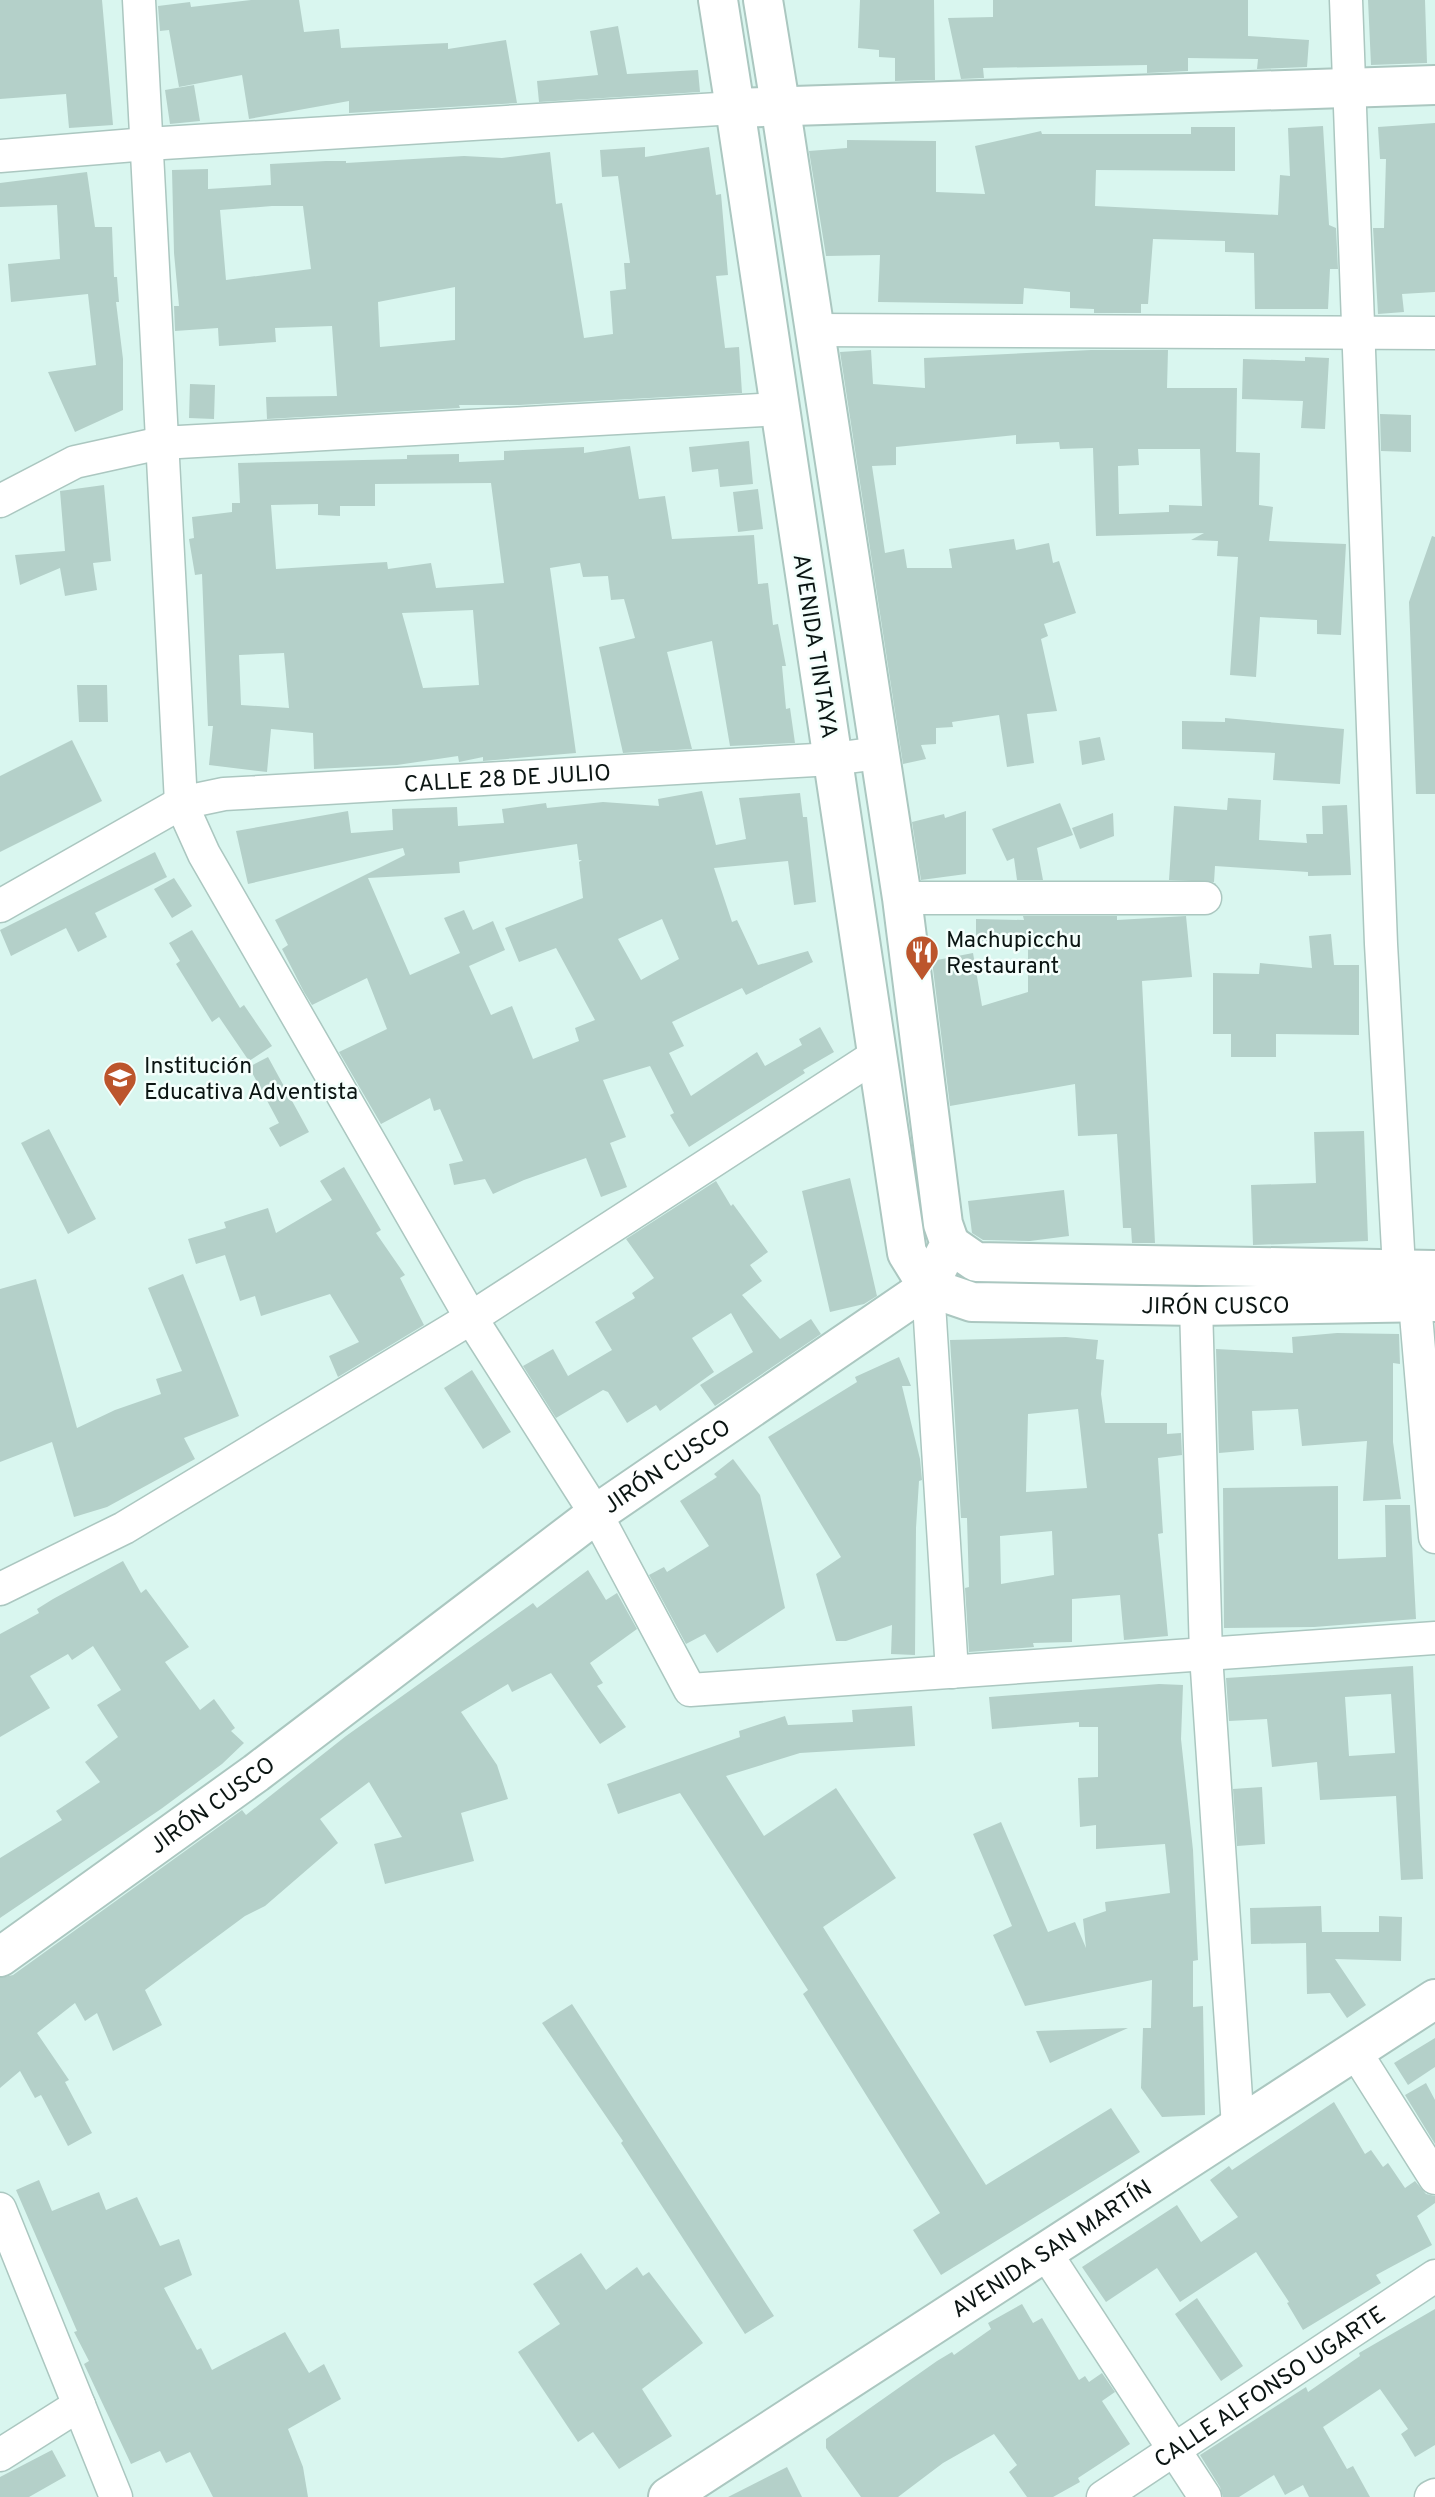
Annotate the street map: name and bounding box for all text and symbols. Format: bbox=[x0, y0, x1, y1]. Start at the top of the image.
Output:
street label: AVENIDA TINTAYA bbox=[785, 552, 842, 741]
street label: CALLE 28 DE JULIO bbox=[403, 760, 612, 801]
place label: Machupicchu Restaurant bbox=[946, 927, 1082, 982]
restaurant icon: Machupicchu Restaurant bbox=[903, 933, 941, 982]
place label: Institución Educativa Adventista bbox=[144, 1053, 358, 1108]
school or university icon: Institución Educativa Adventista bbox=[101, 1059, 139, 1108]
street label: JIRÓN CUSCO bbox=[1141, 1292, 1290, 1323]
street label: JIRÓN CUSCO bbox=[598, 1414, 737, 1522]
street label: JIRÓN CUSCO bbox=[145, 1751, 282, 1862]
street label: AVENIDA SAN MARTÍN bbox=[947, 2175, 1158, 2326]
street label: CALLE ALFONSO UGARTE bbox=[1150, 2301, 1392, 2476]

